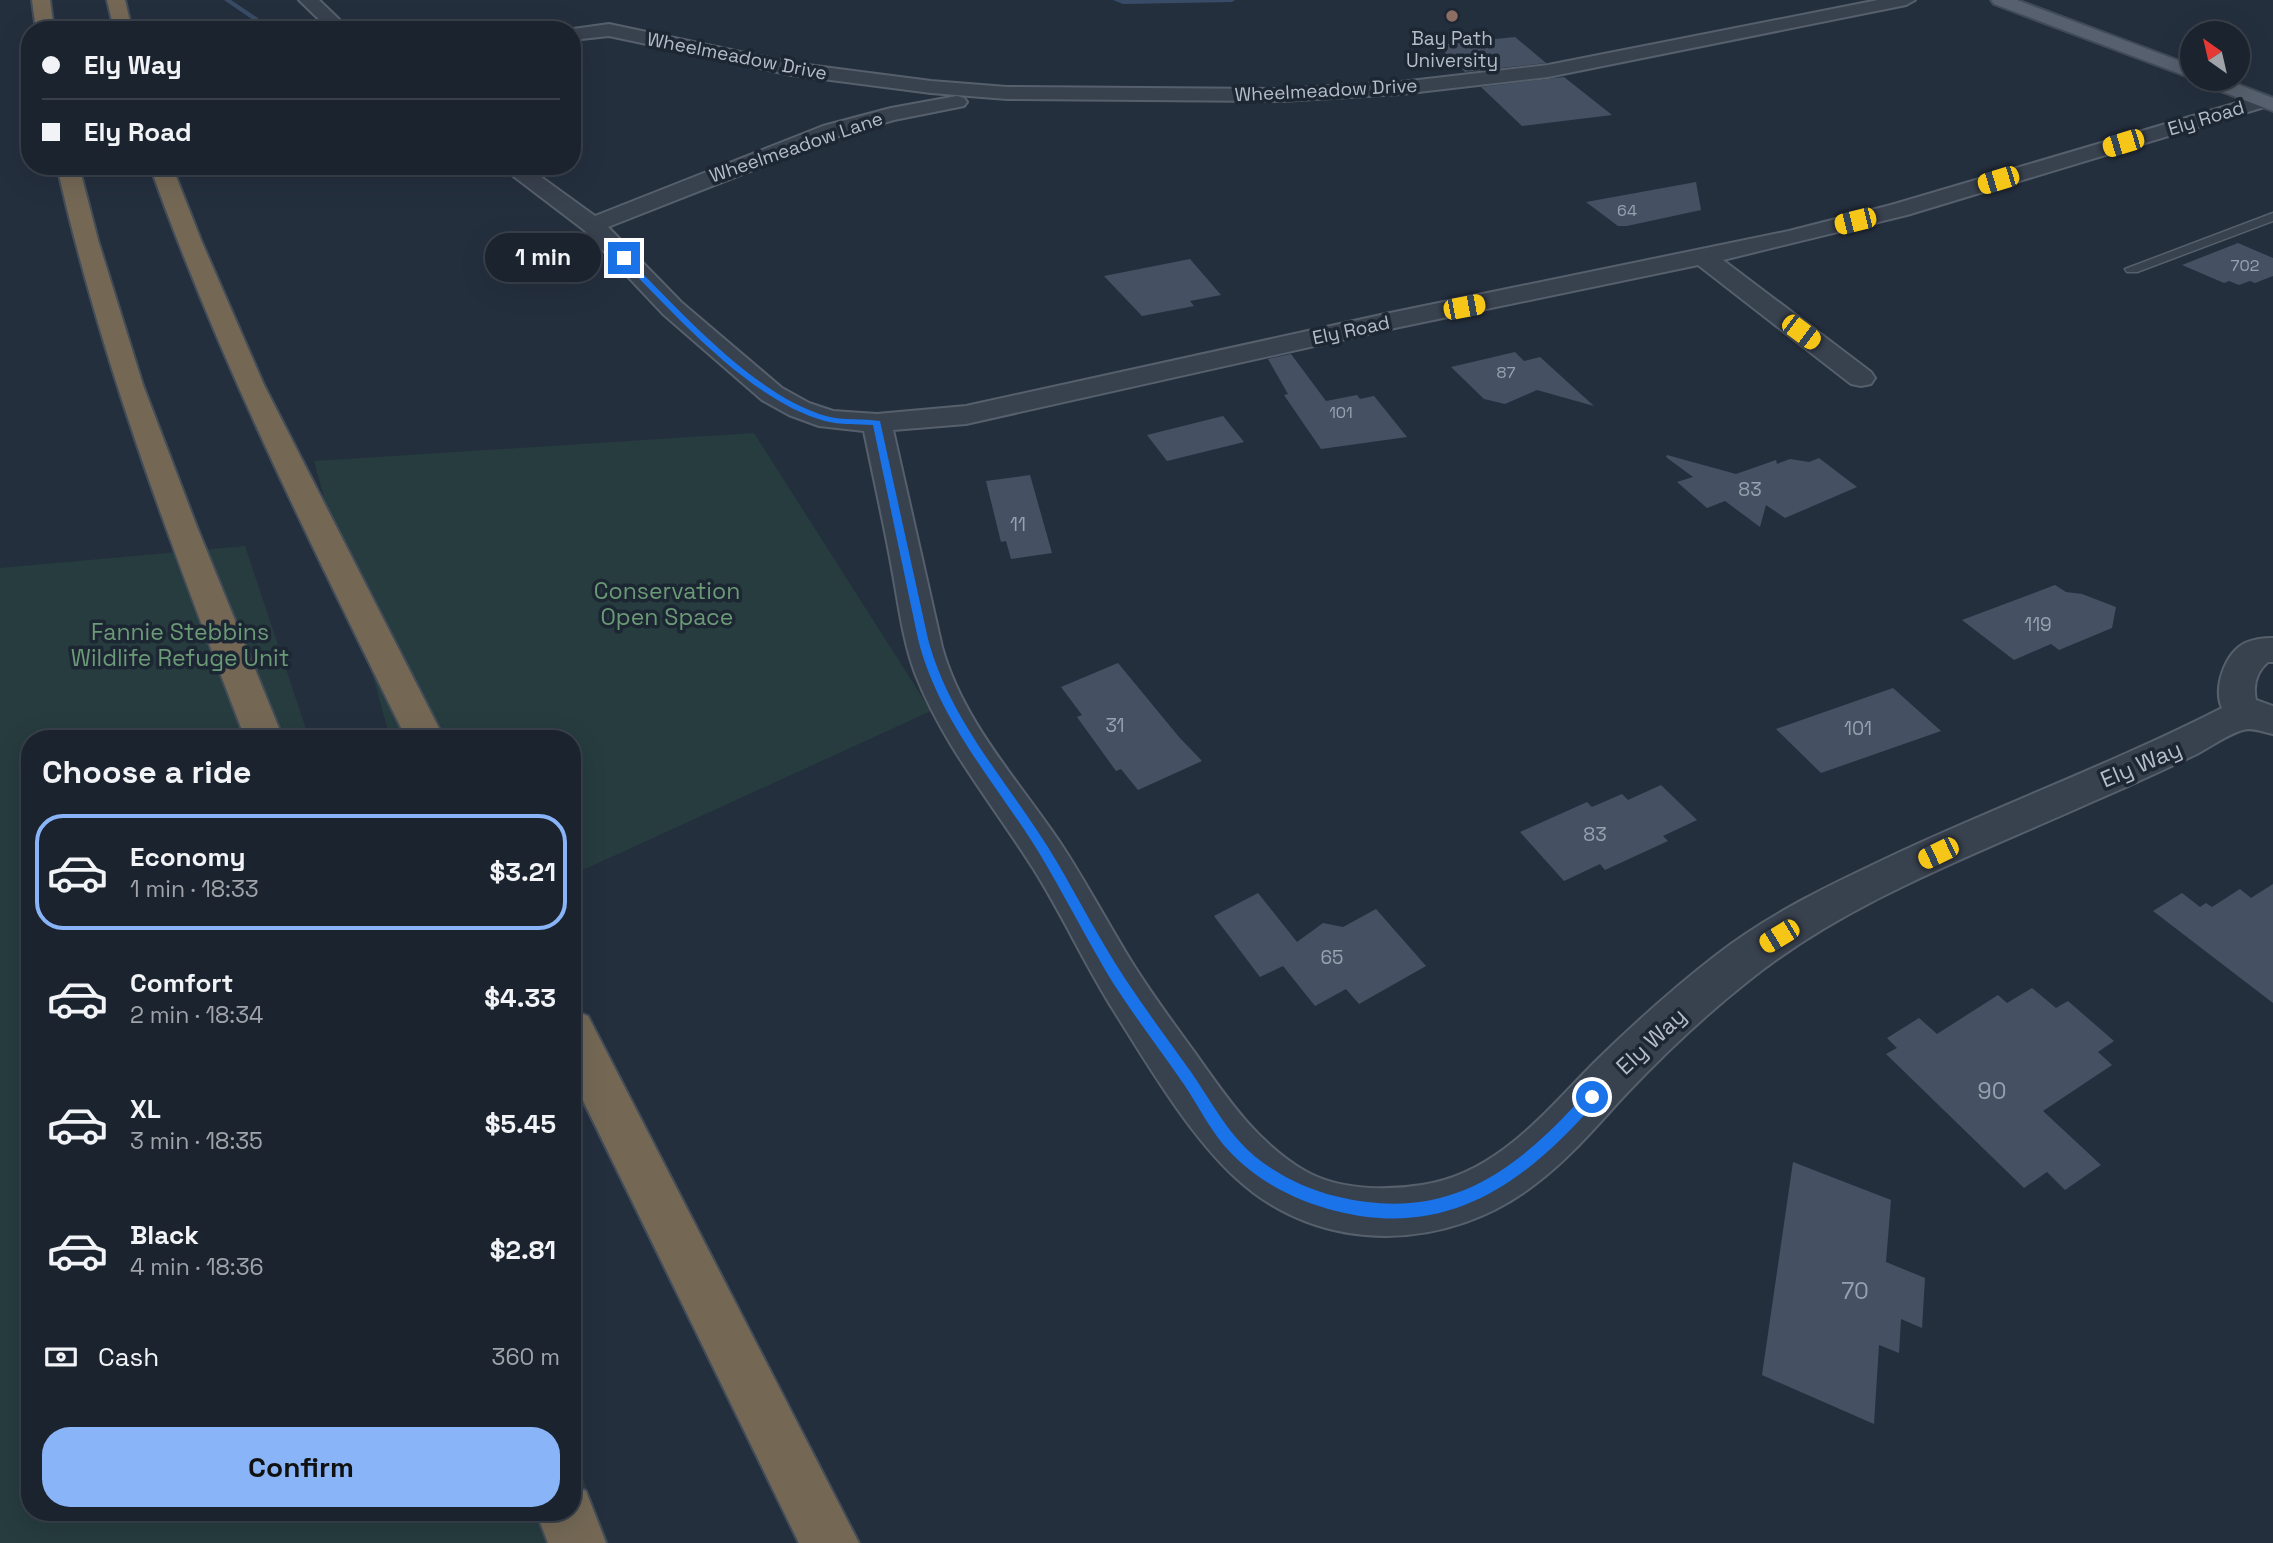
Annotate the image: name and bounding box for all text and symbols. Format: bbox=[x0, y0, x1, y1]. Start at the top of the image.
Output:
marker: Bay Path University bbox=[1444, 8, 1460, 24]
north arrow bbox=[2180, 21, 2250, 91]
map controls bbox=[2180, 21, 2250, 91]
street label: Wheelmeadow Drive bbox=[645, 26, 829, 86]
place label: Bay Path University bbox=[1406, 26, 1498, 73]
text: Ely Way bbox=[84, 48, 182, 82]
street label: Wheelmeadow Drive bbox=[1234, 73, 1418, 107]
street label: Ely Road bbox=[2165, 95, 2247, 141]
street label: Wheelmeadow Lane bbox=[706, 106, 886, 188]
text: Ely Road bbox=[84, 115, 192, 149]
car bbox=[2100, 127, 2147, 159]
car bbox=[1975, 164, 2022, 196]
house number: 64 bbox=[1617, 200, 1637, 221]
car bbox=[1833, 206, 1878, 236]
callout: 1 min bbox=[484, 233, 600, 282]
text: 1 min bbox=[515, 242, 571, 272]
route end bbox=[608, 242, 640, 274]
house number: 702 bbox=[2231, 255, 2259, 276]
car bbox=[1442, 293, 1487, 321]
street label: Ely Road bbox=[1310, 310, 1392, 350]
car bbox=[1778, 311, 1825, 353]
house number: 87 bbox=[1497, 362, 1515, 383]
house number: 101 bbox=[1329, 402, 1353, 423]
house number: 83 bbox=[1738, 477, 1762, 502]
house number: 11 bbox=[1010, 512, 1026, 537]
park label: Conservation Open Space bbox=[594, 576, 740, 632]
house number: 119 bbox=[2024, 612, 2052, 637]
park label: Fannie Stebbins Wildlife Refuge Unit bbox=[71, 617, 289, 673]
house number: 31 bbox=[1105, 713, 1125, 738]
house number: 101 bbox=[1844, 716, 1872, 741]
street label: Ely Way bbox=[2096, 734, 2186, 794]
text: Choose a ride bbox=[42, 752, 252, 792]
house number: 83 bbox=[1583, 822, 1607, 847]
car bbox=[1915, 834, 1962, 872]
text: Economy bbox=[130, 840, 246, 874]
icon: car bbox=[46, 841, 109, 904]
text: $3.21 bbox=[489, 855, 556, 889]
text: 1 min · 18:33 bbox=[130, 874, 259, 904]
car bbox=[1756, 916, 1803, 956]
house number: 65 bbox=[1320, 945, 1344, 970]
text: Comfort bbox=[130, 966, 233, 1000]
icon: car bbox=[46, 967, 109, 1030]
text: $4.33 bbox=[484, 981, 556, 1015]
text: 2 min · 18:34 bbox=[130, 1000, 263, 1030]
street label: Ely Way bbox=[1610, 1001, 1692, 1081]
house number: 90 bbox=[1978, 1076, 2006, 1106]
route start bbox=[1576, 1081, 1608, 1113]
text: XL bbox=[130, 1092, 161, 1126]
icon: car bbox=[46, 1093, 109, 1156]
text: $5.45 bbox=[485, 1107, 556, 1141]
text: 3 min · 18:35 bbox=[130, 1126, 263, 1156]
text: Black bbox=[130, 1218, 199, 1252]
icon: car bbox=[46, 1219, 109, 1282]
text: $2.81 bbox=[490, 1233, 556, 1267]
text: 4 min · 18:36 bbox=[130, 1252, 264, 1282]
house number: 70 bbox=[1841, 1276, 1869, 1306]
icon: cash bbox=[42, 1338, 80, 1376]
text: Cash bbox=[98, 1340, 159, 1374]
text: 360 m bbox=[492, 1342, 560, 1372]
button: Confirm bbox=[42, 1427, 560, 1507]

